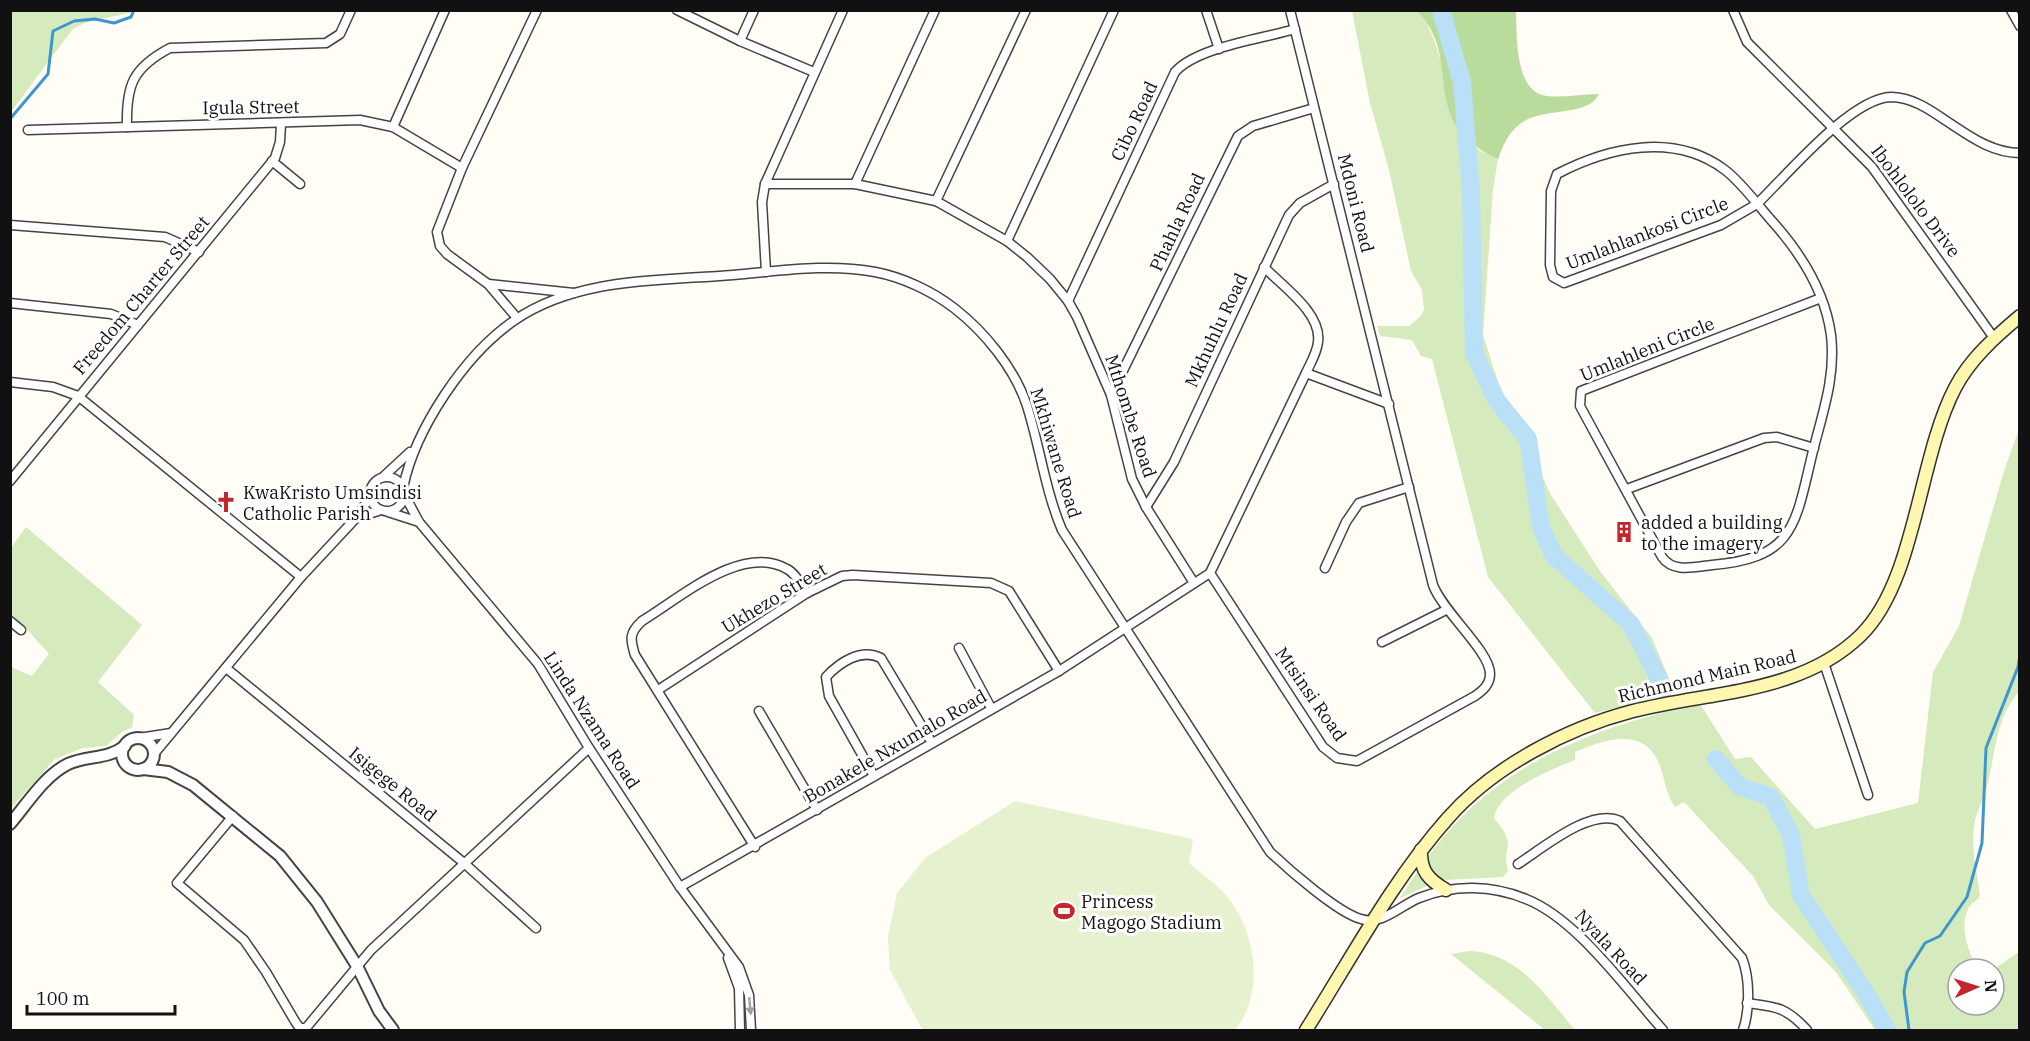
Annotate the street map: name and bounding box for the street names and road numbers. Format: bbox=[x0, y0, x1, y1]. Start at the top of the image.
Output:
street label: Cibo Road bbox=[1105, 77, 1163, 165]
street label: Igula Street bbox=[202, 95, 300, 119]
street label: Ibohlololo Drive bbox=[1866, 140, 1966, 262]
street label: Mdoni Road bbox=[1333, 151, 1379, 255]
street label: Phahla Road bbox=[1144, 169, 1210, 275]
street label: Umlahlankosi Circle bbox=[1562, 191, 1732, 275]
street label: Freedom Charter Street bbox=[68, 211, 214, 379]
street label: Mkhuhlu Road bbox=[1179, 269, 1253, 391]
street label: Umlahleni Circle bbox=[1576, 312, 1718, 386]
street label: Mthombe Road bbox=[1100, 351, 1162, 481]
street label: Mkhiwane Road bbox=[1025, 385, 1087, 521]
street label: Ukhezo Street bbox=[717, 558, 831, 638]
street label: Mtsinsi Road bbox=[1270, 643, 1352, 746]
street label: Richmond Main Road bbox=[1616, 644, 1798, 708]
street label: Linda Nzama Road bbox=[539, 647, 645, 793]
street label: Bonakele Nxumalo Road bbox=[799, 684, 991, 808]
street label: Isigege Road bbox=[344, 742, 442, 826]
street label: Nyala Road bbox=[1570, 904, 1652, 990]

